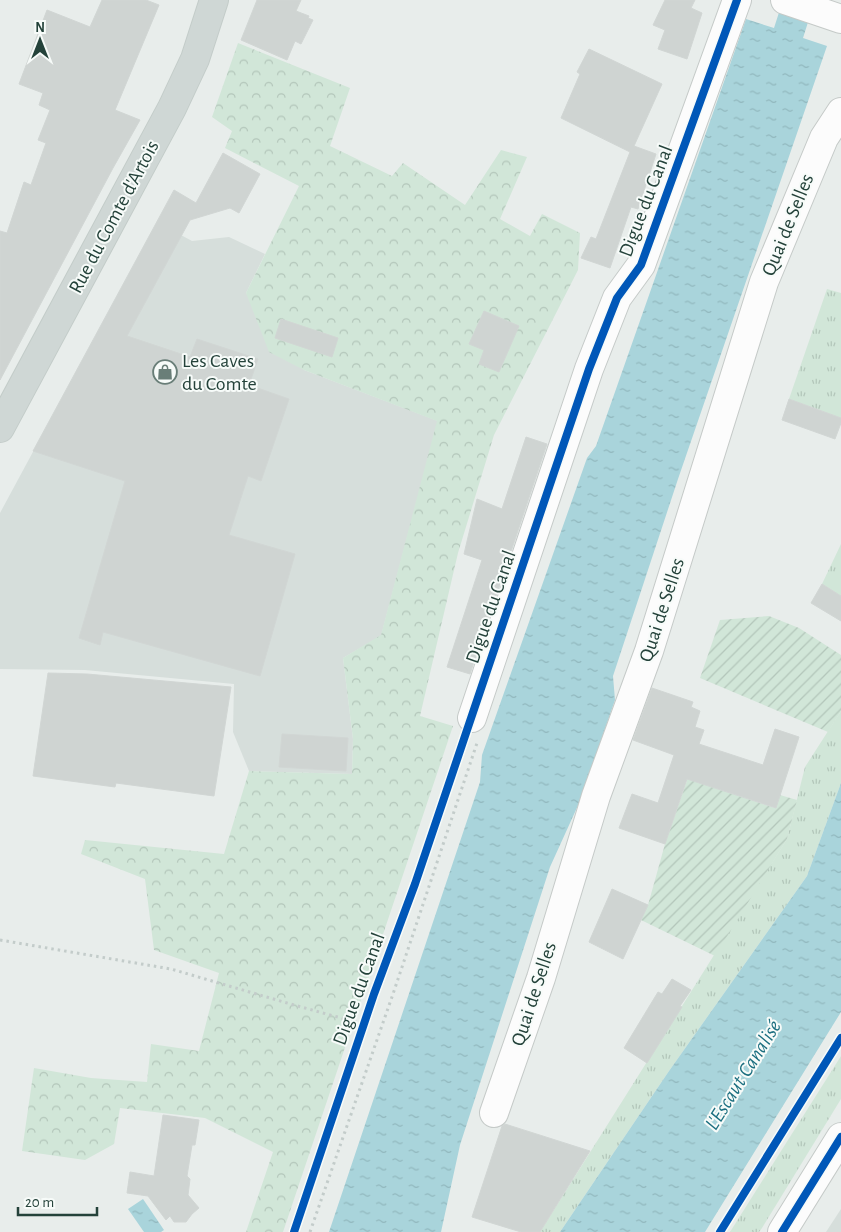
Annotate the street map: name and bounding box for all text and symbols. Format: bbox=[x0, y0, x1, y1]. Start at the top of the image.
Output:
north arrow bbox=[15, 15, 65, 65]
text: N bbox=[35, 21, 45, 35]
street label: Rue du Comte d'Artois bbox=[65, 137, 163, 297]
street label: Digue du Canal bbox=[616, 142, 676, 260]
street label: Quai de Selles bbox=[758, 171, 818, 279]
place label: Les Caves du Comte bbox=[182, 351, 257, 394]
shop icon: Les Caves du Comte bbox=[152, 359, 178, 385]
street label: Digue du Canal bbox=[462, 548, 520, 666]
street label: Quai de Selles bbox=[636, 556, 688, 664]
street label: Digue du Canal bbox=[329, 930, 389, 1048]
street label: Quai de Selles bbox=[508, 940, 560, 1048]
water label: L'Escaut Canalisé bbox=[701, 1016, 785, 1134]
scale bar bbox=[18, 1184, 96, 1216]
text: 20 m bbox=[25, 1195, 54, 1210]

